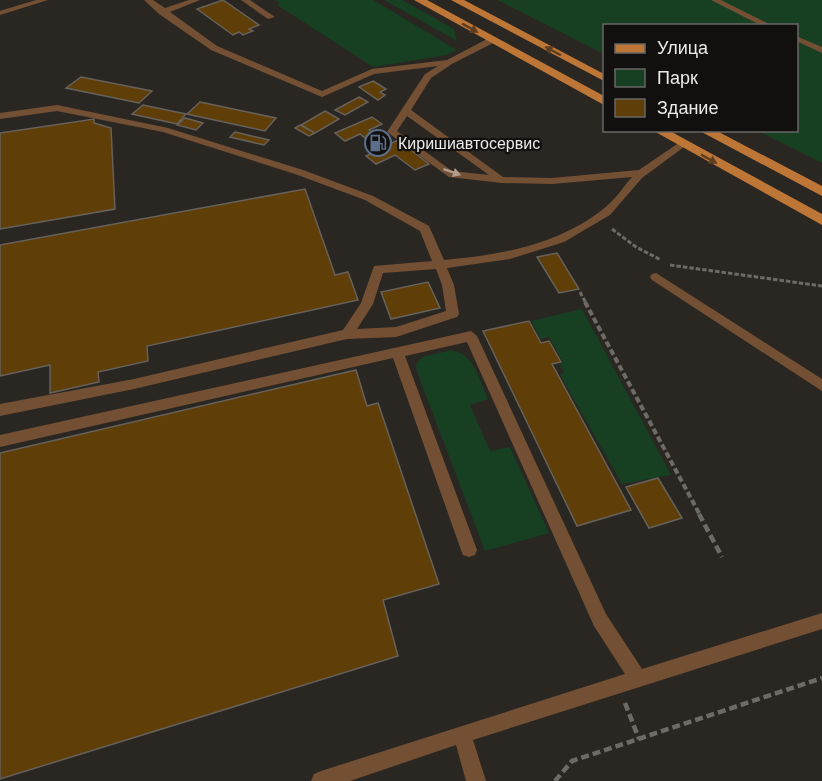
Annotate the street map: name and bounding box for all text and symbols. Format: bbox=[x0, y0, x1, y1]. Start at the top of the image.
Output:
one-way arrow bbox=[462, 23, 479, 33]
legend bbox=[603, 24, 798, 132]
text: Улица bbox=[657, 38, 709, 58]
one-way arrow bbox=[544, 46, 561, 56]
text: Парк bbox=[657, 68, 698, 88]
text: Здание bbox=[657, 98, 718, 118]
fuel station icon: Киришиавтосервис bbox=[363, 128, 393, 158]
place label: Киришиавтосервис bbox=[398, 135, 540, 152]
one-way arrow bbox=[701, 153, 717, 164]
one-way arrow bbox=[443, 168, 461, 177]

